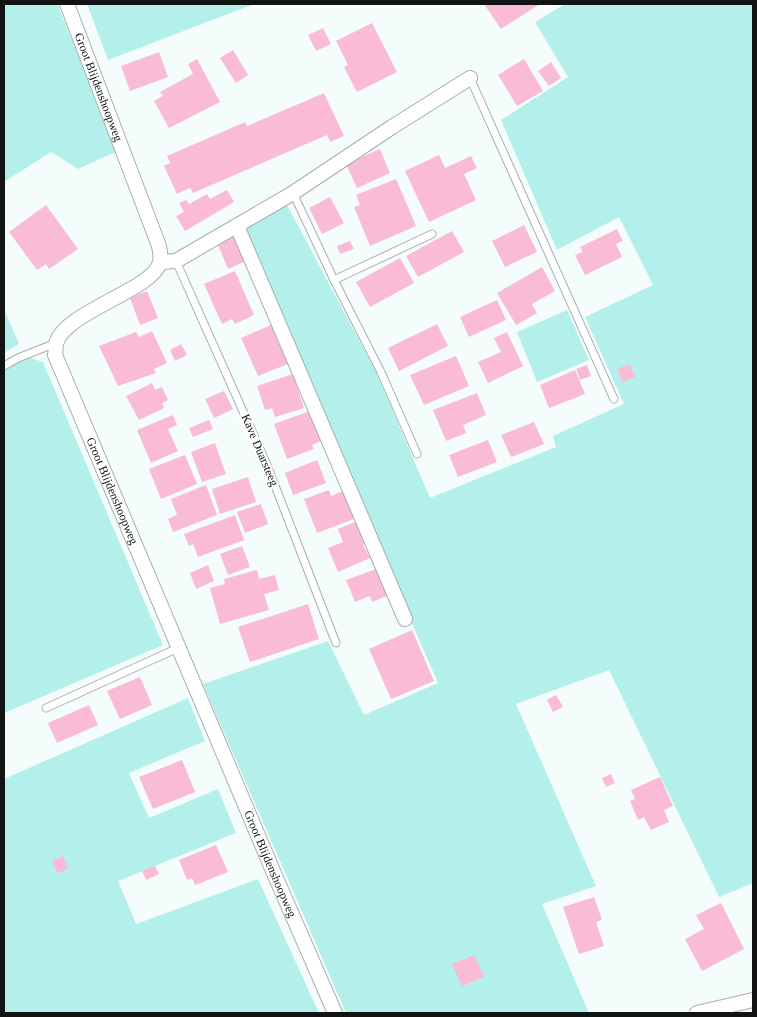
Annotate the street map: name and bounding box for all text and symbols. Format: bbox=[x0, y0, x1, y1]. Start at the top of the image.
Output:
street label: Groot Blijdenshoopweg bbox=[72, 31, 126, 143]
street label: Kave Duarsteeg bbox=[239, 412, 281, 488]
street label: Groot Blijdenshoopweg bbox=[84, 435, 141, 547]
street label: Groot Blijdenshoopweg bbox=[241, 808, 299, 919]

